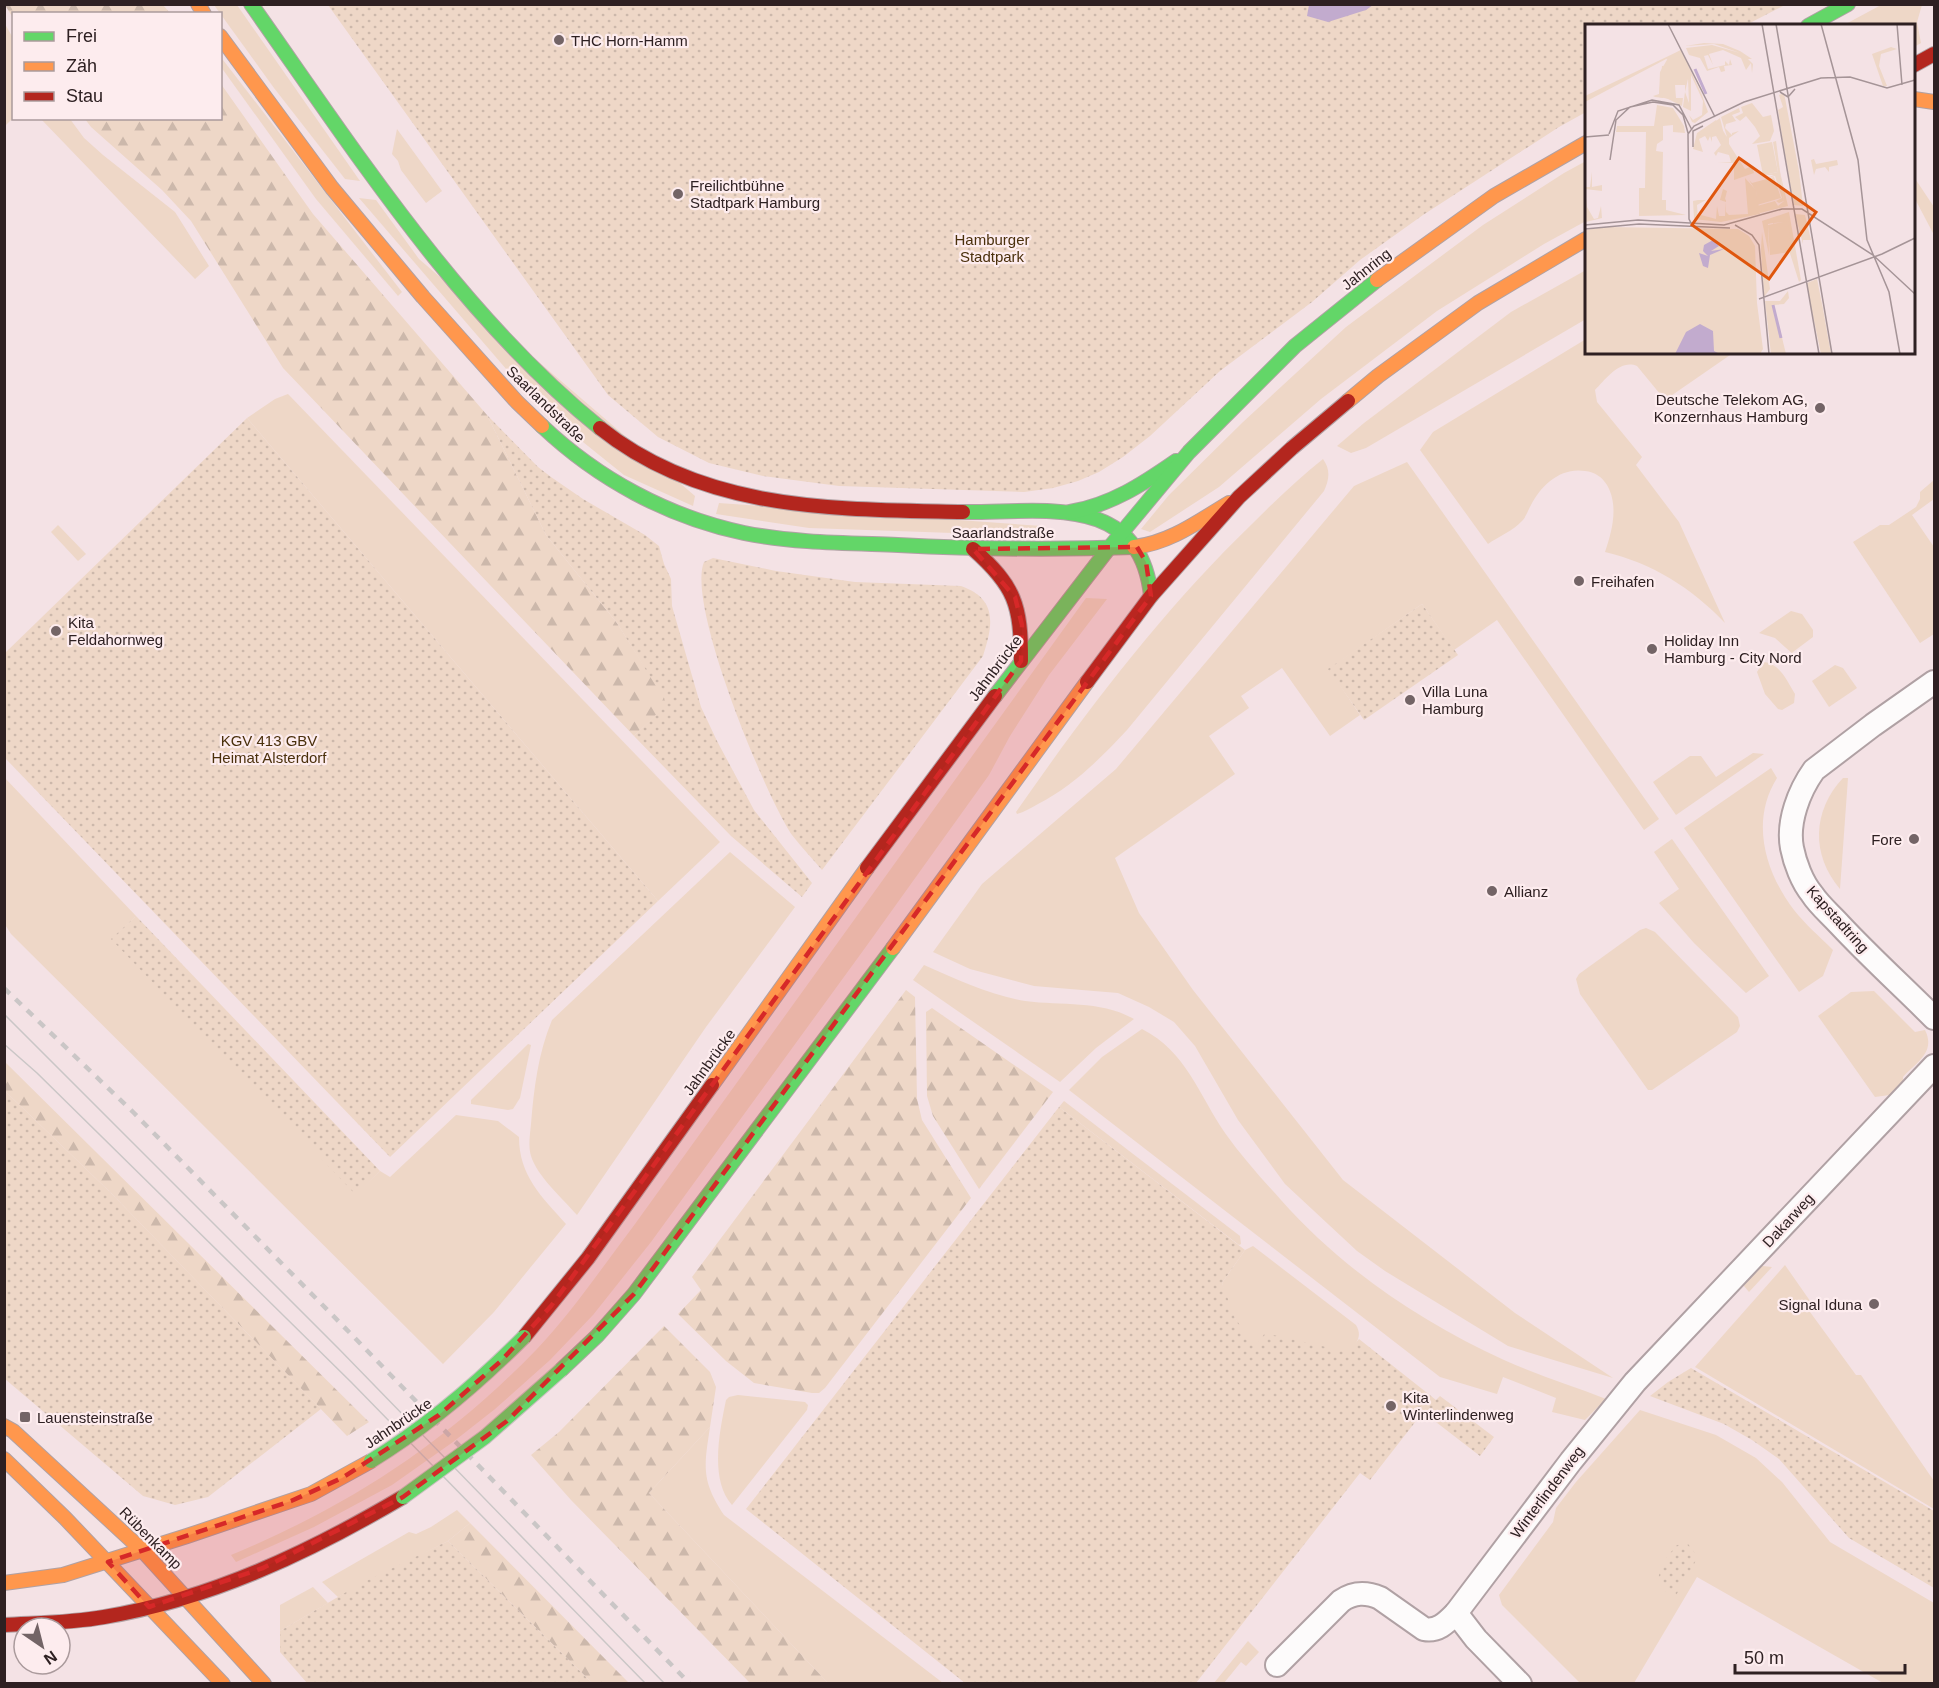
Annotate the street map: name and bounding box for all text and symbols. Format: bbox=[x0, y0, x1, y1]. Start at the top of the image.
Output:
legend bbox=[12, 12, 222, 120]
inset map bbox=[1585, 24, 1915, 354]
text: Frei bbox=[66, 26, 97, 46]
place label: THC Horn-Hamm bbox=[571, 32, 688, 49]
marker: THC Horn-Hamm bbox=[552, 33, 566, 47]
text: Zäh bbox=[66, 56, 97, 76]
text: Stau bbox=[66, 86, 103, 106]
place label: Freilichtbühne Stadtpark Hamburg bbox=[690, 177, 820, 211]
marker: Freilichtbühne Stadtpark Hamburg bbox=[671, 187, 685, 201]
park label: Hamburger Stadtpark bbox=[954, 231, 1030, 265]
street label: Jahnring bbox=[1338, 245, 1394, 293]
street label: Saarlandstraße bbox=[503, 362, 589, 446]
place label: Deutsche Telekom AG, Konzernhaus Hamburg bbox=[1654, 391, 1808, 425]
marker: Deutsche Telekom AG, Konzernhaus Hamburg bbox=[1813, 401, 1827, 415]
street label: Saarlandstraße bbox=[952, 524, 1054, 541]
place label: Freihafen bbox=[1591, 573, 1654, 590]
marker: Freihafen bbox=[1572, 574, 1586, 588]
place label: Kita Feldahornweg bbox=[68, 614, 163, 648]
marker: Kita Feldahornweg bbox=[49, 624, 63, 638]
street label: Jahnbrücke bbox=[965, 632, 1025, 704]
place label: Holiday Inn Hamburg - City Nord bbox=[1664, 632, 1802, 666]
marker: Holiday Inn Hamburg - City Nord bbox=[1645, 642, 1659, 656]
place label: Villa Luna Hamburg bbox=[1422, 683, 1488, 717]
marker: Villa Luna Hamburg bbox=[1403, 693, 1417, 707]
park label: KGV 413 GBV Heimat Alsterdorf bbox=[211, 732, 327, 766]
place label: Fore bbox=[1871, 831, 1902, 848]
marker: Fore bbox=[1907, 832, 1921, 846]
street label: Kapstadtring bbox=[1804, 882, 1872, 956]
place label: Allianz bbox=[1504, 883, 1548, 900]
marker: Allianz bbox=[1485, 884, 1499, 898]
street label: Jahnbrücke bbox=[679, 1026, 739, 1098]
street label: Dakarweg bbox=[1759, 1190, 1817, 1250]
place label: Signal Iduna bbox=[1779, 1296, 1863, 1313]
marker: Signal Iduna bbox=[1867, 1297, 1881, 1311]
place label: Kita Winterlindenweg bbox=[1403, 1389, 1514, 1423]
street label: Jahnbrücke bbox=[361, 1394, 435, 1452]
marker: Kita Winterlindenweg bbox=[1384, 1399, 1398, 1413]
place label: Lauensteinstraße bbox=[37, 1409, 153, 1426]
marker: Lauensteinstraße bbox=[18, 1410, 32, 1424]
street label: Winterlindenweg bbox=[1507, 1443, 1587, 1541]
street label: Rübenkamp bbox=[116, 1503, 186, 1573]
north arrow bbox=[12, 1616, 72, 1676]
scale bar bbox=[1735, 1637, 1904, 1675]
text: N bbox=[41, 1648, 60, 1668]
text: 50 m bbox=[1744, 1648, 1784, 1668]

